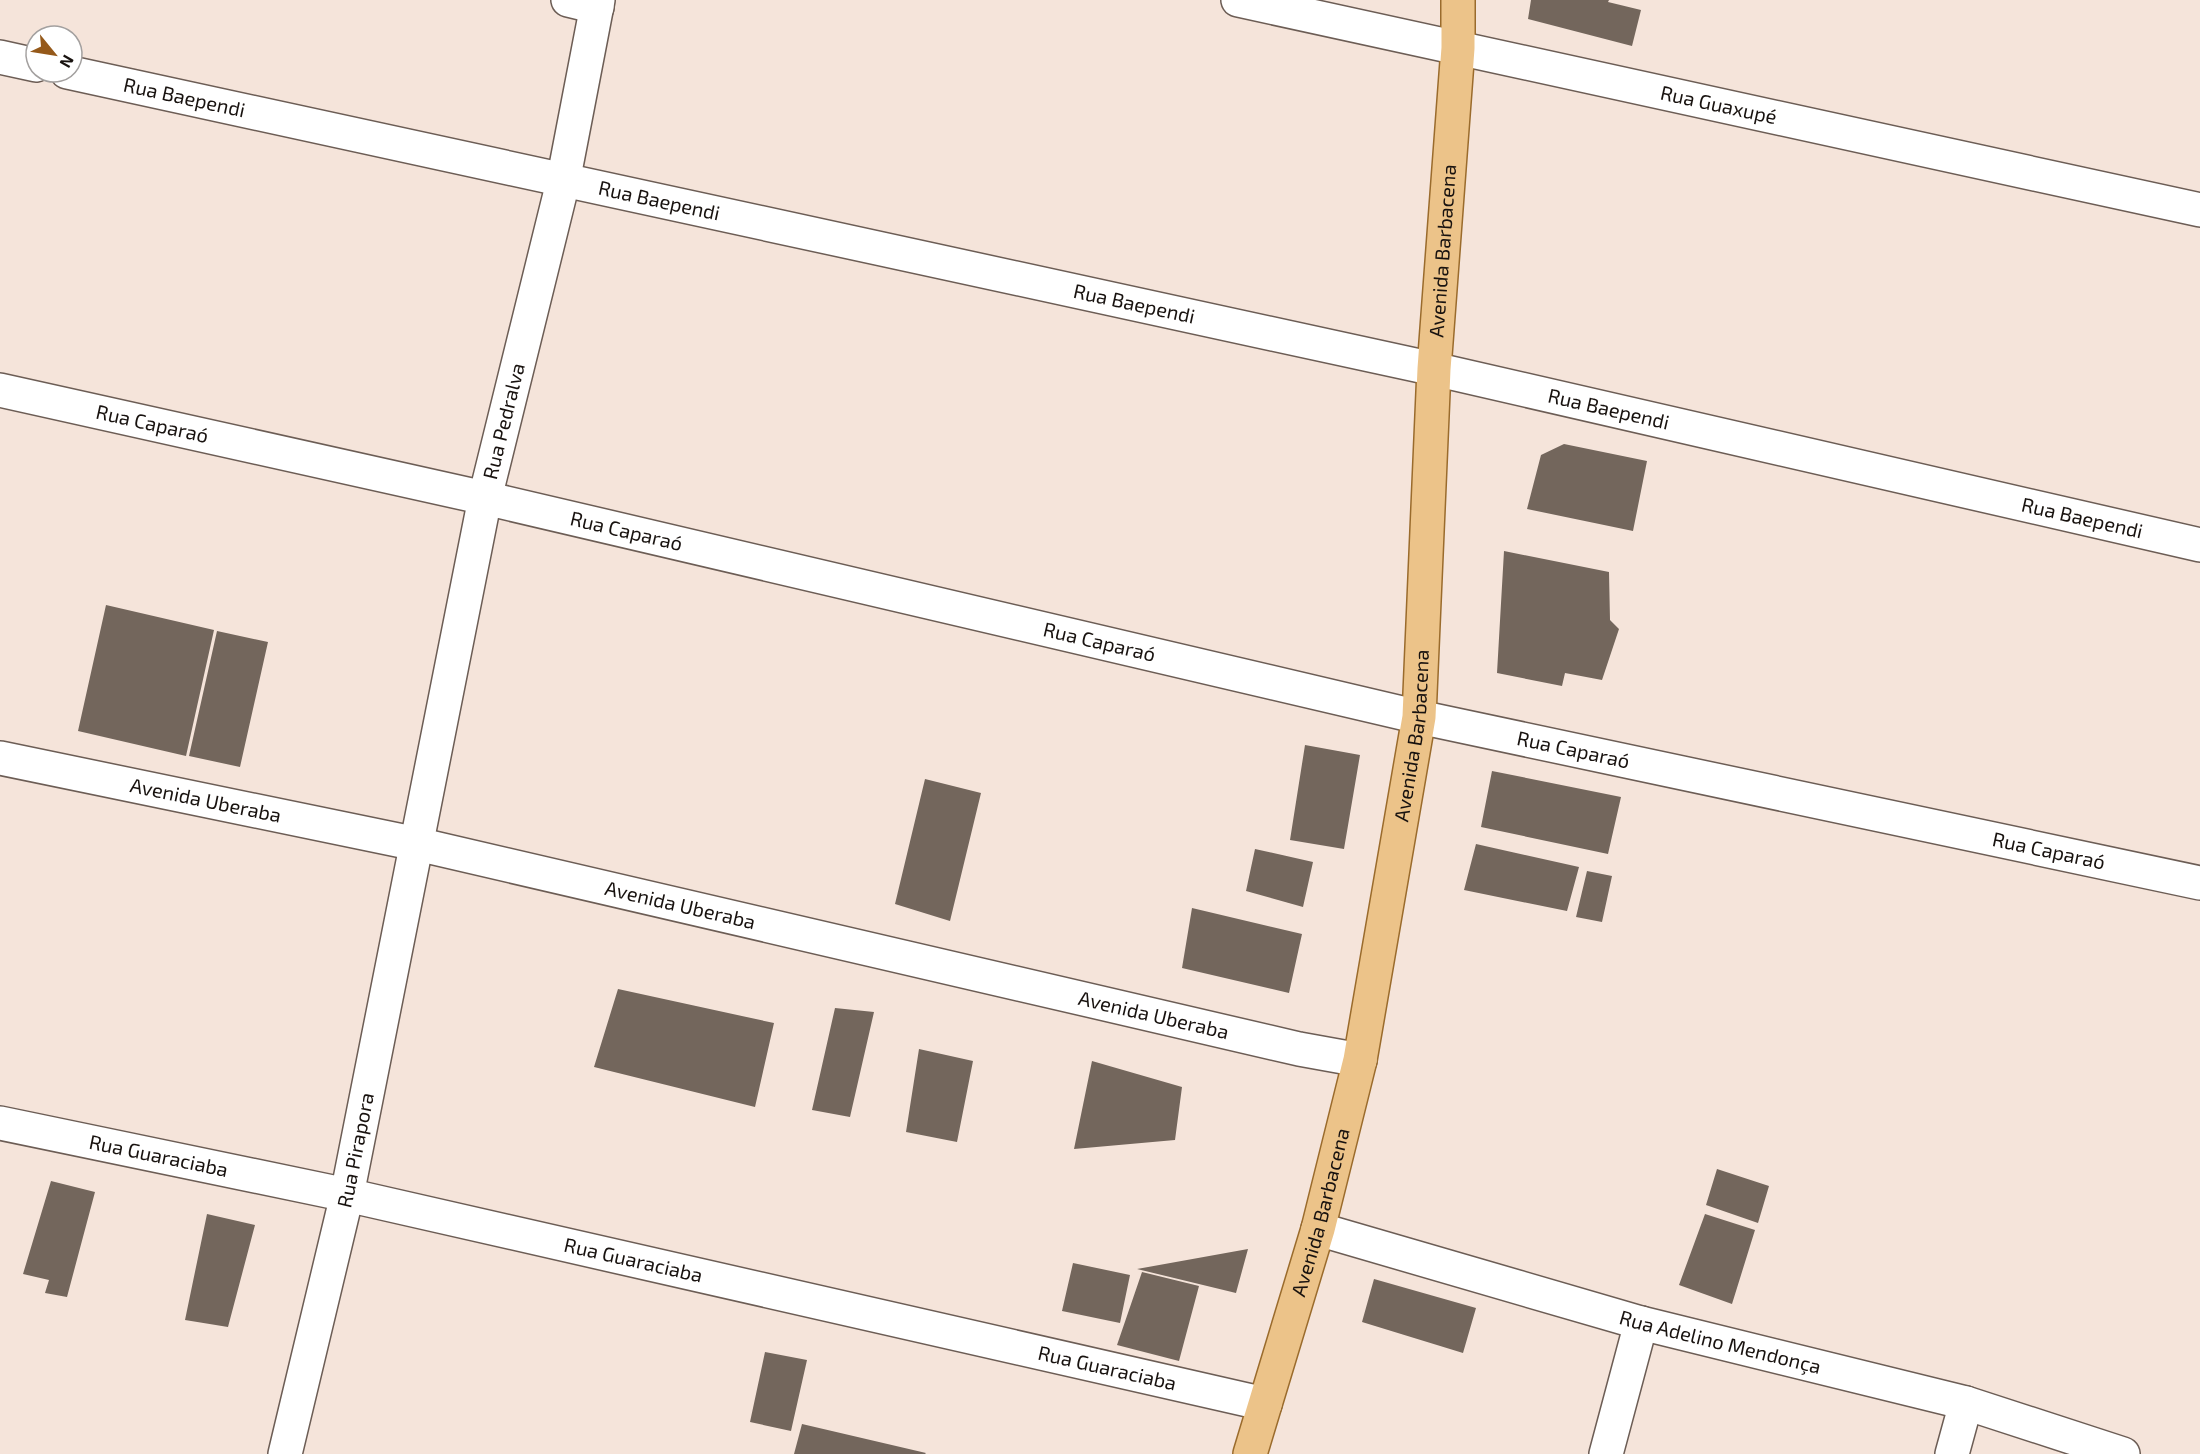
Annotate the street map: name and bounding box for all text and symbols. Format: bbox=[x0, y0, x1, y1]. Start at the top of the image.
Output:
north arrow bbox=[24, 24, 84, 84]
text: N bbox=[56, 52, 79, 72]
street label: Rua Baependi bbox=[121, 72, 248, 121]
street label: Rua Guaxupé bbox=[1658, 80, 1779, 128]
street label: Avenida Barbacena bbox=[1423, 163, 1460, 338]
street label: Rua Baependi bbox=[596, 175, 722, 225]
street label: Rua Baependi bbox=[1071, 278, 1197, 328]
street label: Rua Pedralva bbox=[477, 360, 529, 482]
street label: Rua Baependi bbox=[1546, 383, 1672, 434]
street label: Rua Caparaó bbox=[94, 399, 211, 447]
street label: Rua Baependi bbox=[2019, 491, 2145, 543]
street label: Rua Caparaó bbox=[568, 505, 685, 555]
street label: Rua Caparaó bbox=[1041, 616, 1158, 666]
street label: Avenida Barbacena bbox=[1388, 649, 1433, 823]
street label: Rua Caparaó bbox=[1515, 725, 1632, 772]
street label: Avenida Uberaba bbox=[128, 772, 284, 827]
street label: Rua Caparaó bbox=[1990, 826, 2107, 874]
street label: Avenida Uberaba bbox=[603, 875, 758, 933]
street label: Avenida Uberaba bbox=[1076, 985, 1231, 1043]
street label: Rua Pirapora bbox=[331, 1090, 378, 1210]
street label: Avenida Barbacena bbox=[1285, 1125, 1354, 1299]
street label: Rua Guaraciaba bbox=[87, 1129, 230, 1181]
street label: Rua Guaraciaba bbox=[562, 1232, 705, 1287]
street label: Rua Adelino Mendonça bbox=[1617, 1304, 1824, 1378]
street label: Rua Guaraciaba bbox=[1036, 1340, 1179, 1394]

